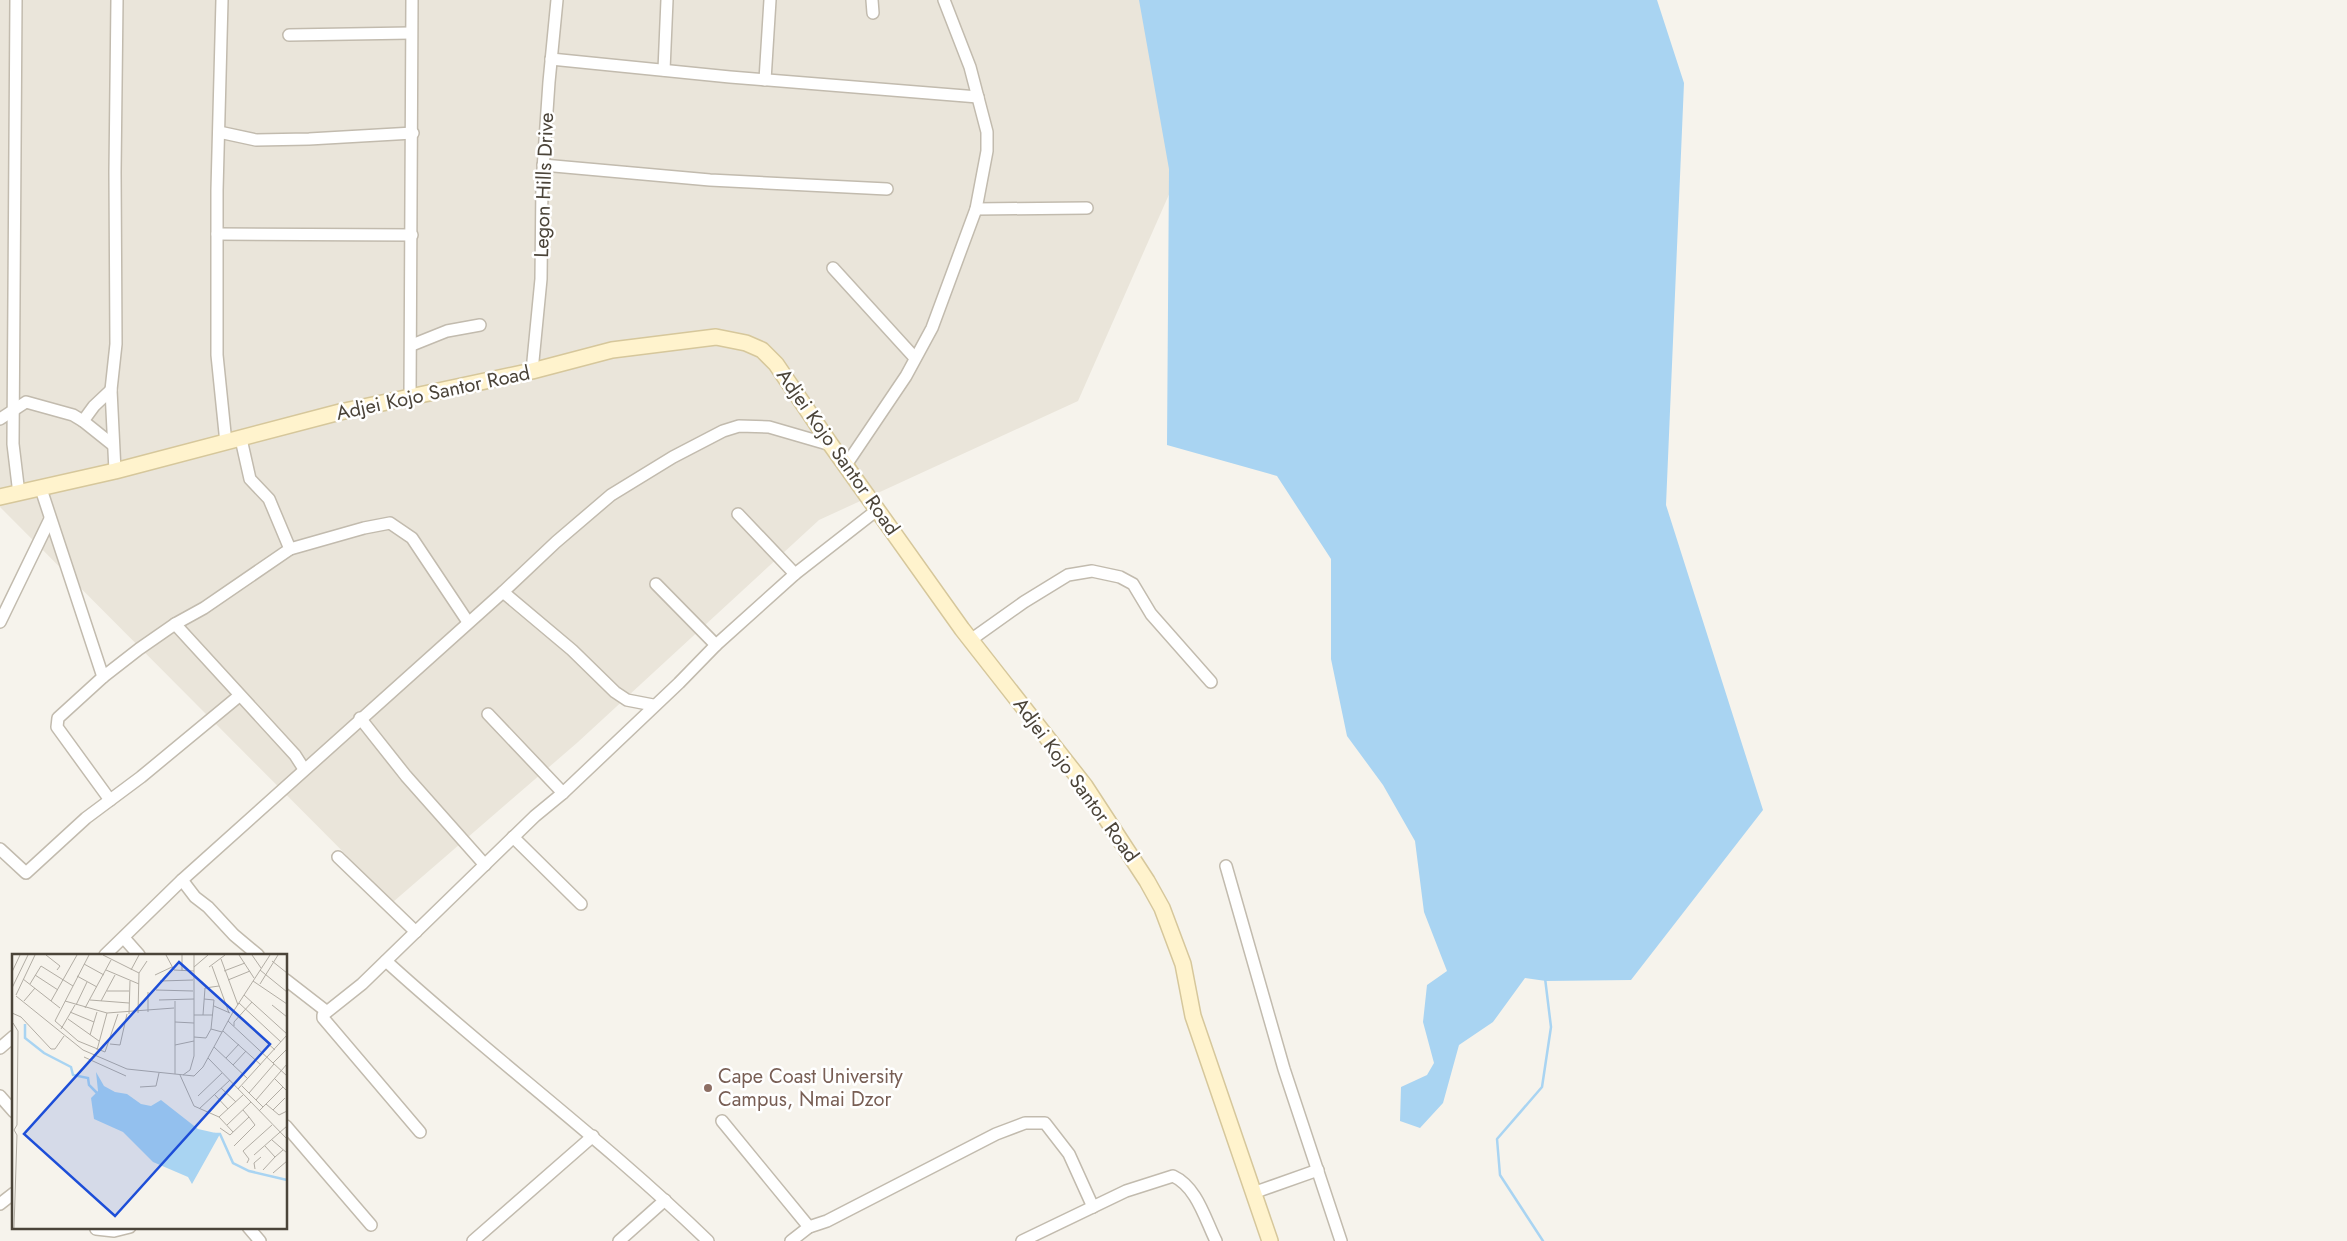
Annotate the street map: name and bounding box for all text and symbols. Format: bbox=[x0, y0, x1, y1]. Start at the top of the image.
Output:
street label: Legon Hills Drive bbox=[527, 112, 561, 258]
street label: Adjei Kojo Santor Road bbox=[333, 358, 533, 428]
street label: Adjei Kojo Santor Road bbox=[769, 363, 907, 541]
street label: Adjei Kojo Santor Road bbox=[1006, 692, 1146, 868]
inset map bbox=[12, 954, 288, 1228]
place label: Cape Coast University Campus, Nmai Dzor bbox=[718, 1062, 903, 1114]
marker: Cape Coast University Campus, Nmai Dzor bbox=[702, 1082, 714, 1094]

